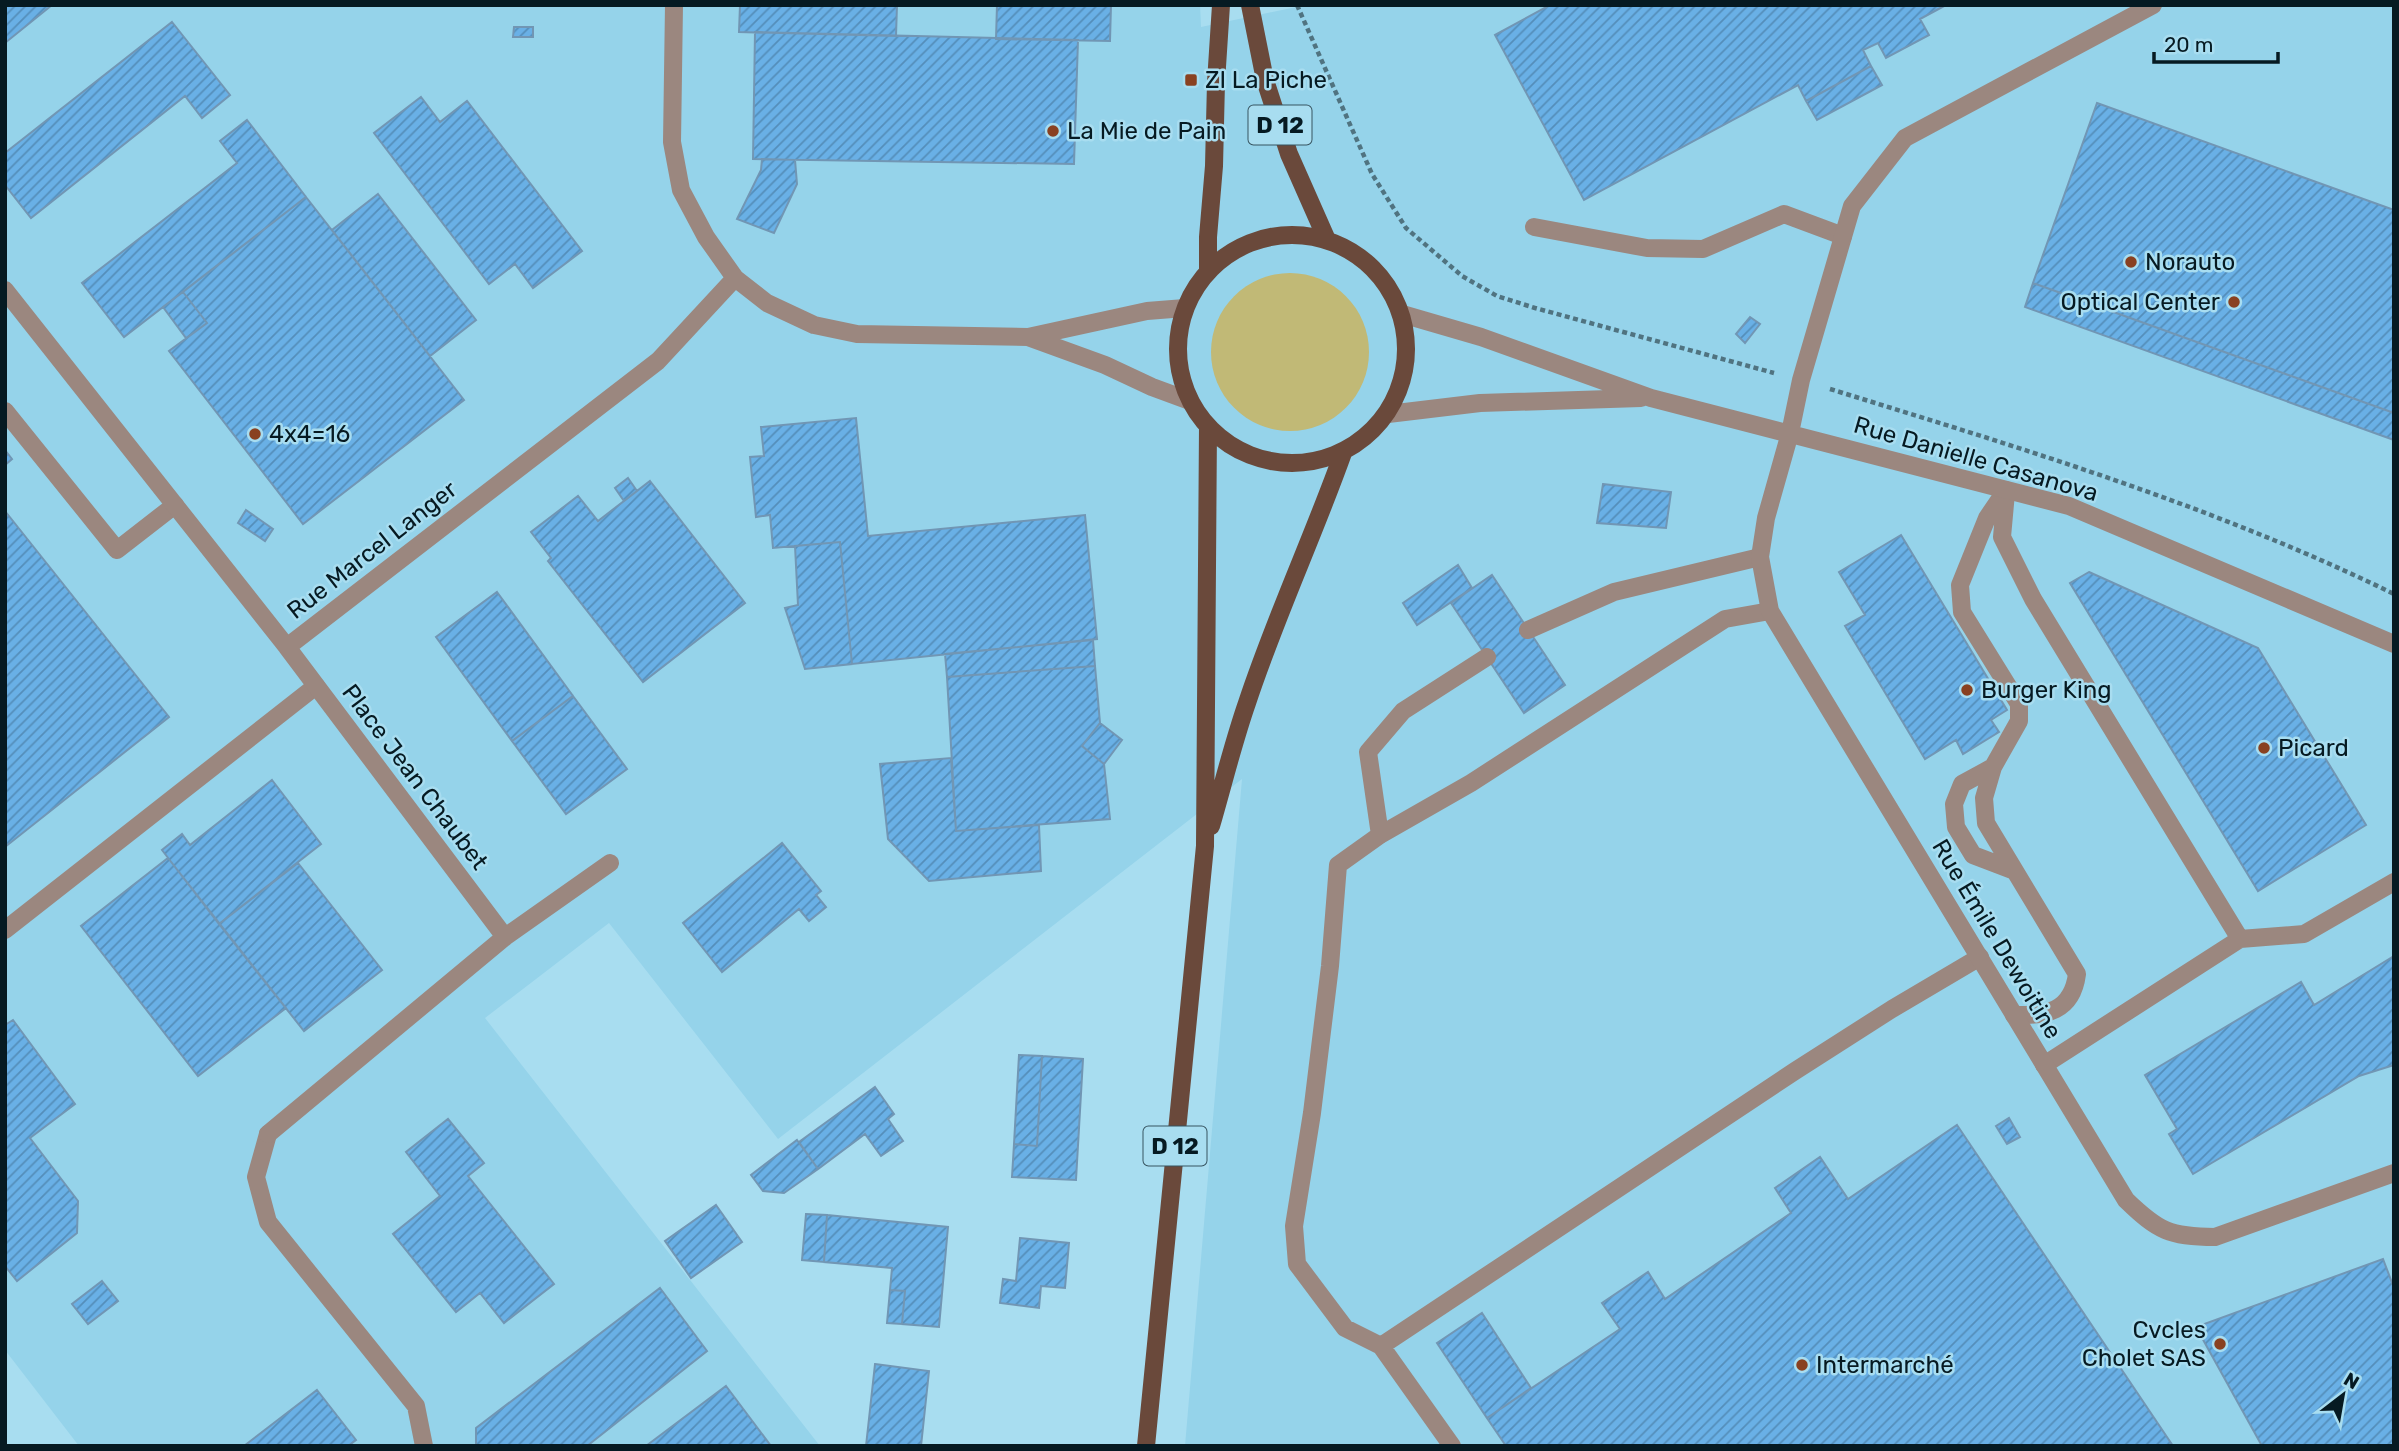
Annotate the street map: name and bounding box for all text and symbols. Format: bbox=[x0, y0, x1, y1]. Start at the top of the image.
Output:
scale bar bbox=[2154, 21, 2278, 65]
text: 20 m bbox=[2164, 32, 2213, 57]
place label: ZI La Piche bbox=[1205, 66, 1327, 94]
marker: ZI La Piche bbox=[1183, 72, 1199, 88]
road number: D 12 bbox=[1248, 106, 1312, 144]
place label: La Mie de Pain bbox=[1067, 117, 1226, 145]
marker: La Mie de Pain bbox=[1045, 123, 1061, 139]
place label: Norauto bbox=[2145, 248, 2235, 276]
marker: Norauto bbox=[2123, 254, 2139, 270]
place label: Optical Center bbox=[2060, 288, 2220, 316]
marker: Optical Center bbox=[2226, 294, 2242, 310]
street label: Rue Danielle Casanova bbox=[1851, 411, 2101, 507]
place label: 4x4=16 bbox=[269, 420, 350, 448]
marker: 4x4=16 bbox=[247, 426, 263, 442]
street label: Rue Marcel Langer bbox=[282, 475, 462, 625]
place label: Burger King bbox=[1981, 676, 2112, 704]
street label: Place Jean Chaubet bbox=[336, 679, 494, 875]
marker: Burger King bbox=[1959, 682, 1975, 698]
place label: Picard bbox=[2278, 734, 2349, 762]
marker: Picard bbox=[2256, 740, 2272, 756]
street label: Rue Émile Dewoitine bbox=[1926, 834, 2068, 1044]
road number: D 12 bbox=[1144, 1126, 1206, 1166]
place label: Cvcles Cholet SAS bbox=[2082, 1316, 2206, 1372]
marker: Cvcles Cholet SAS bbox=[2212, 1336, 2228, 1352]
place label: Intermarché bbox=[1816, 1351, 1954, 1379]
marker: Intermarché bbox=[1794, 1357, 1810, 1373]
north arrow bbox=[2308, 1360, 2378, 1430]
text: N bbox=[2340, 1367, 2363, 1394]

